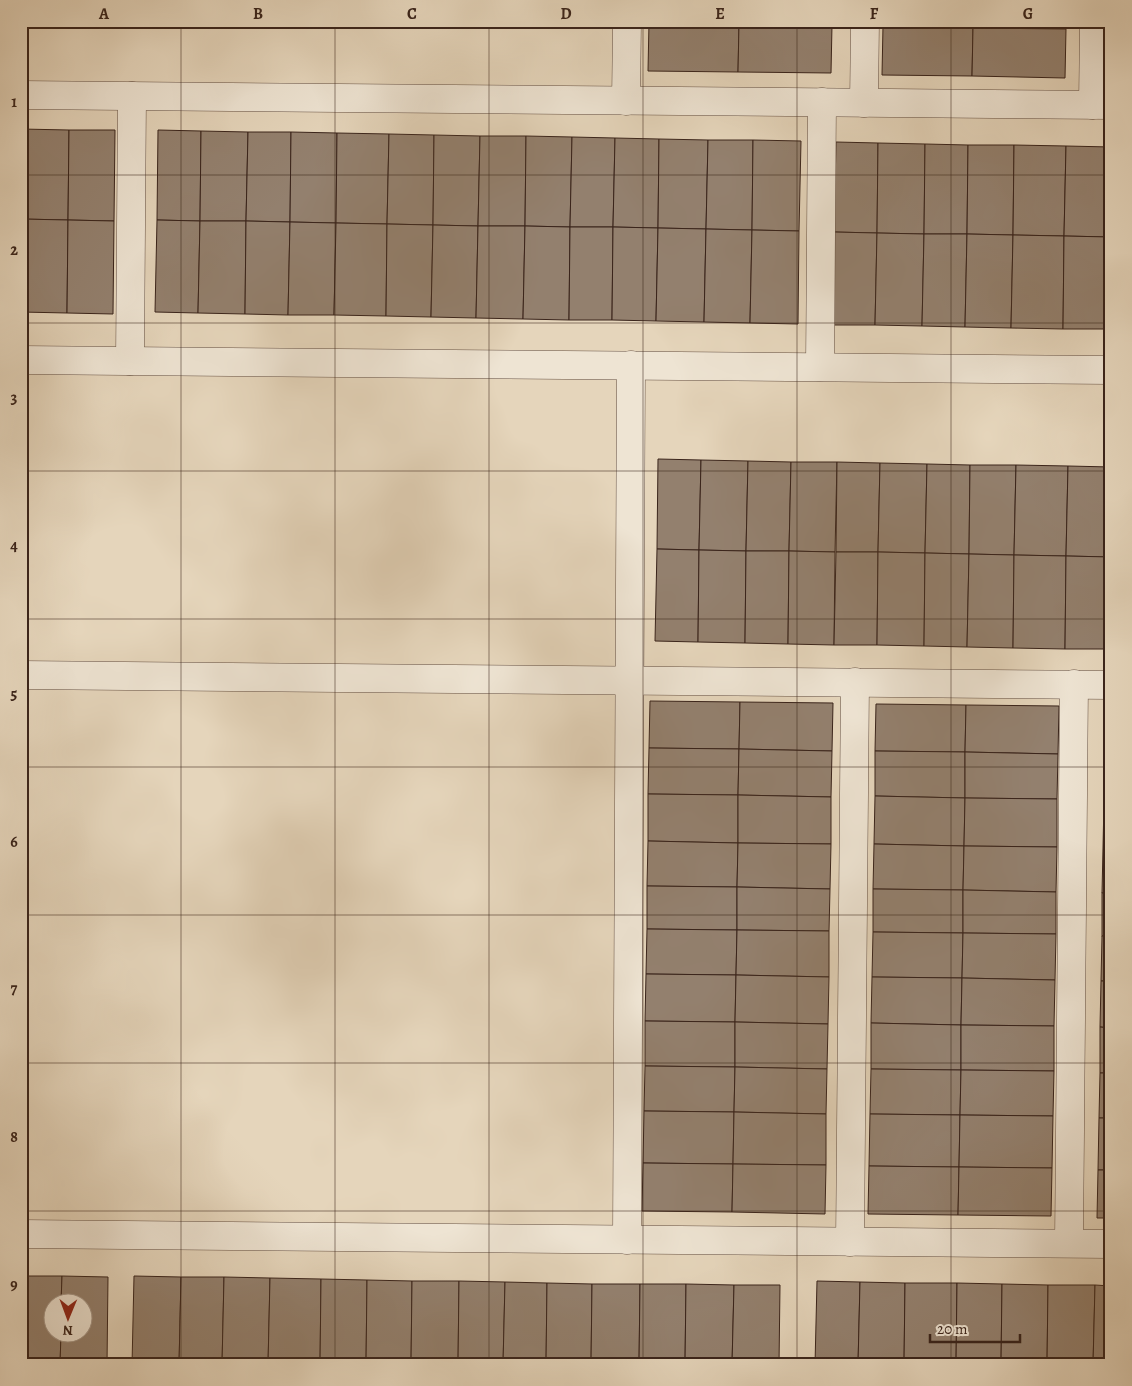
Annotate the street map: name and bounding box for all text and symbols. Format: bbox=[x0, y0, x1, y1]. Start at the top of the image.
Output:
text: A bbox=[98, 3, 110, 25]
text: B bbox=[253, 3, 263, 25]
text: C bbox=[407, 3, 417, 25]
text: D bbox=[560, 3, 572, 25]
text: E bbox=[715, 3, 725, 25]
text: F bbox=[870, 3, 879, 25]
text: G bbox=[1023, 3, 1033, 25]
text: 1 bbox=[11, 91, 17, 113]
text: 2 bbox=[10, 239, 18, 261]
text: 3 bbox=[11, 387, 18, 409]
text: 4 bbox=[10, 535, 18, 557]
text: 5 bbox=[11, 683, 18, 705]
text: 6 bbox=[10, 831, 18, 853]
text: 7 bbox=[11, 978, 18, 1000]
text: 8 bbox=[10, 1126, 18, 1148]
text: 9 bbox=[10, 1274, 18, 1296]
north arrow bbox=[42, 1294, 92, 1344]
scale bar bbox=[930, 1311, 1020, 1343]
text: 20 m bbox=[937, 1319, 968, 1339]
text: N bbox=[63, 1321, 73, 1340]

